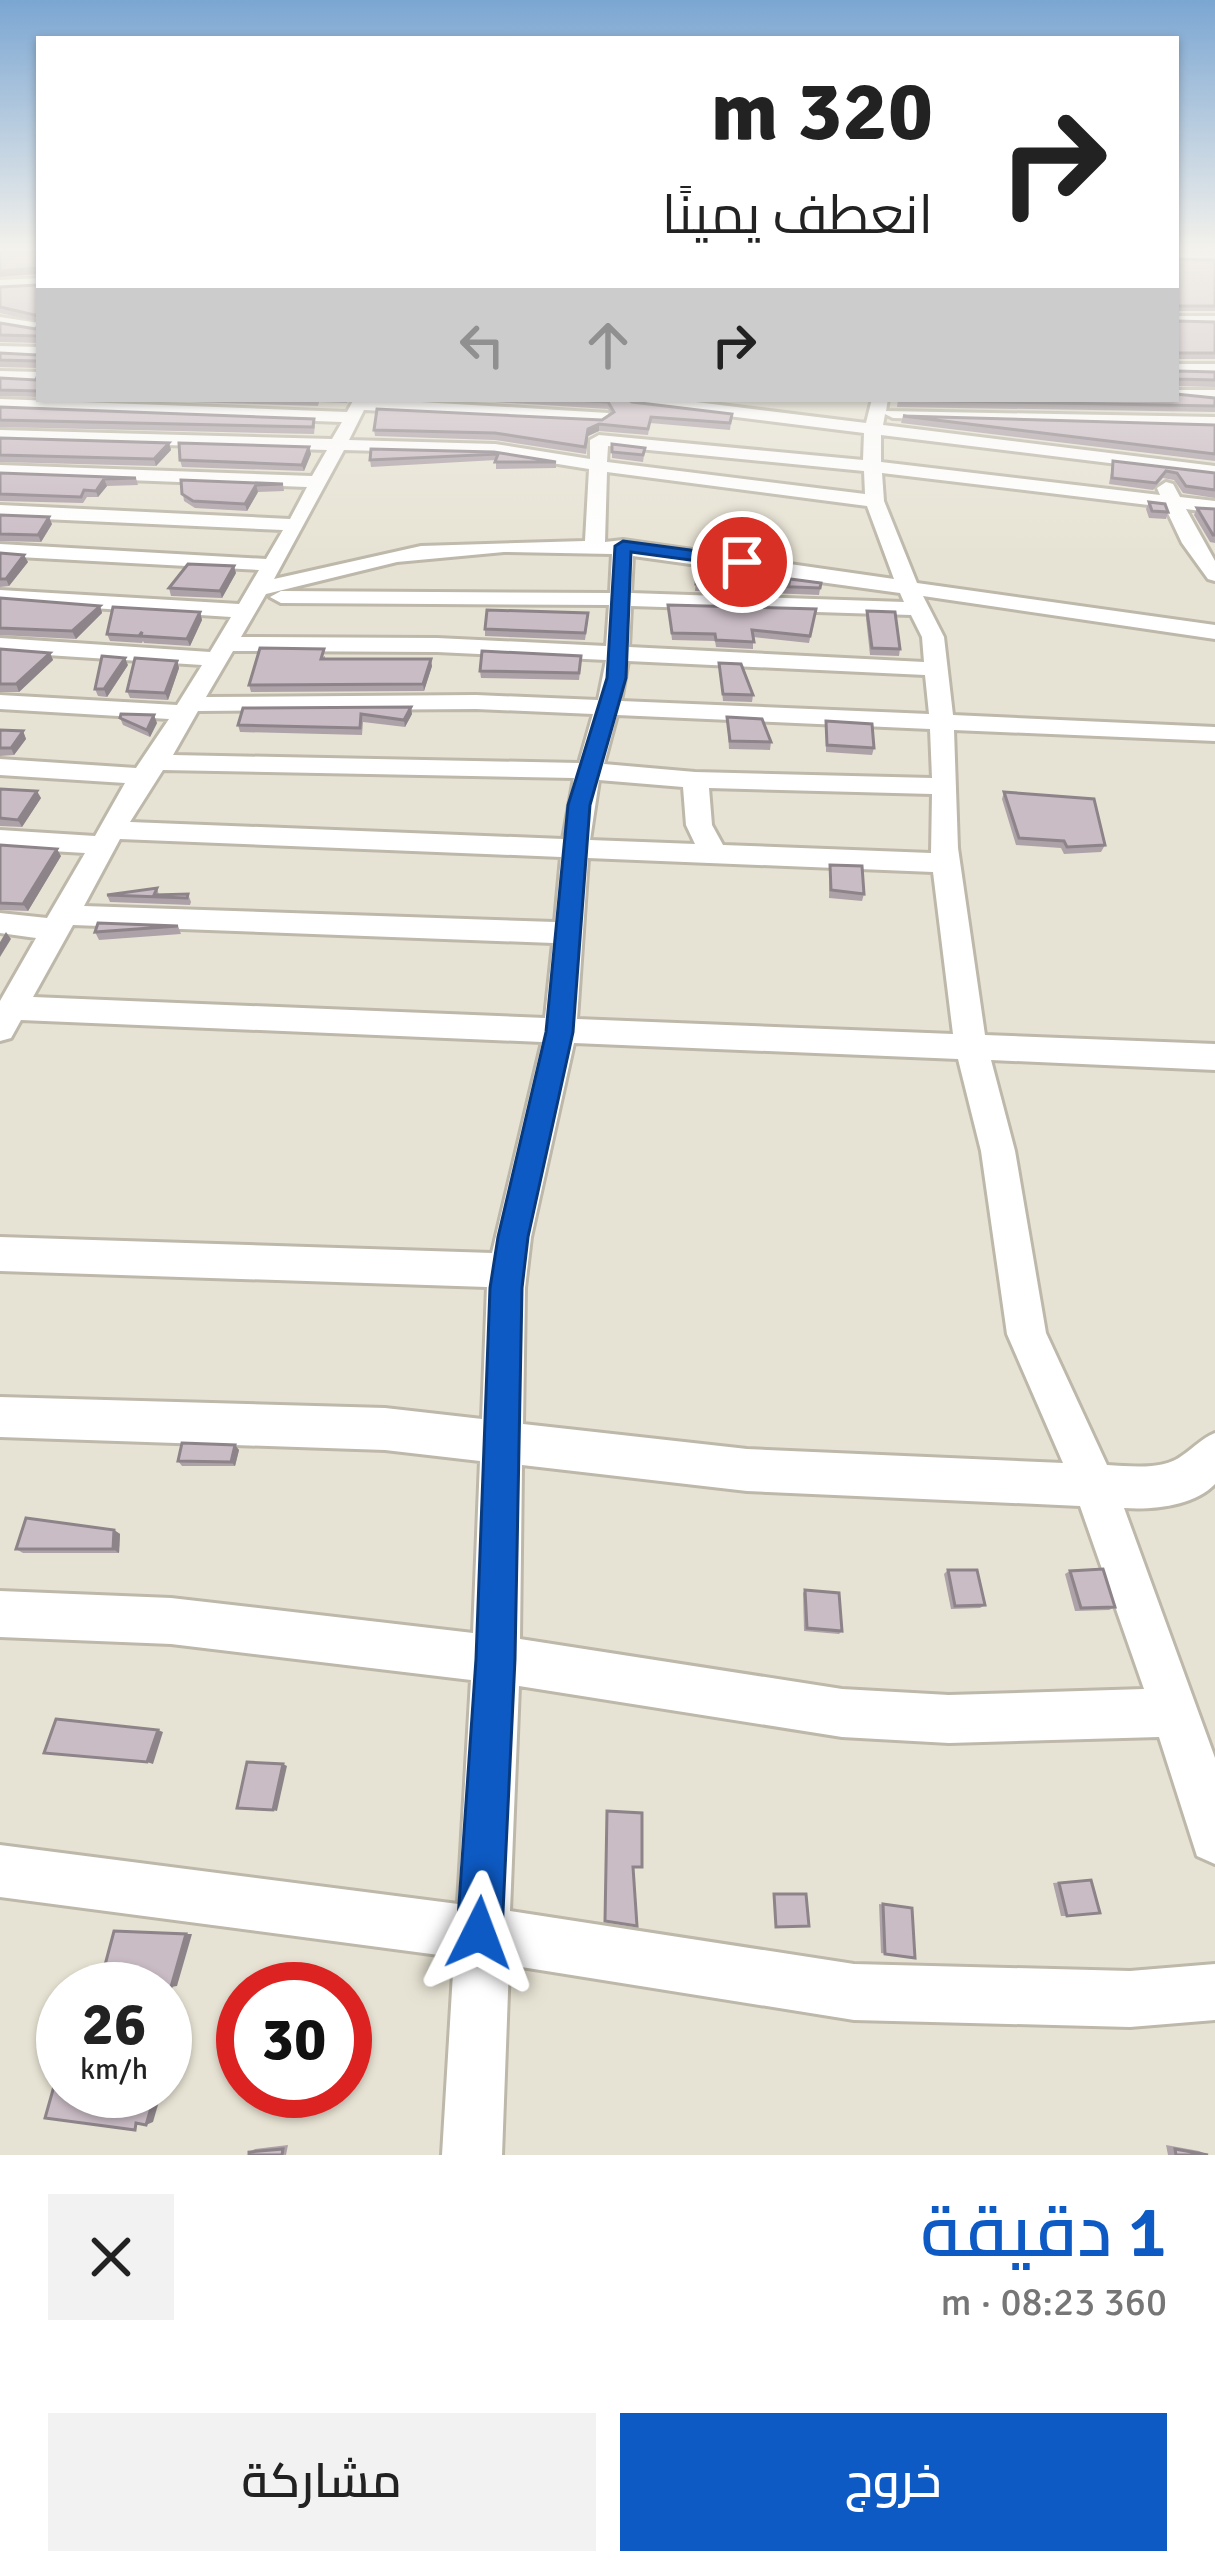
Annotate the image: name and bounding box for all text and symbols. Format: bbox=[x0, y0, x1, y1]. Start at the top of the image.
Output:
text: 320 m bbox=[711, 60, 933, 164]
icon: right bbox=[975, 84, 1131, 240]
text: انعطف يمينًا bbox=[662, 182, 933, 249]
icon: left bbox=[449, 312, 515, 378]
icon: ahead bbox=[575, 312, 641, 378]
icon: right bbox=[701, 312, 767, 378]
pin bbox=[691, 511, 793, 613]
icon: arrive bbox=[709, 529, 775, 595]
position arrow bbox=[416, 1870, 542, 1996]
speed limit sign: 30 bbox=[216, 1962, 372, 2118]
text: 26 bbox=[82, 1988, 146, 2062]
text: km/h bbox=[80, 2051, 148, 2088]
text: 1 دقيقة bbox=[921, 2188, 1167, 2277]
button: close bbox=[48, 2194, 174, 2320]
text: 360 m · 08:23 bbox=[940, 2278, 1167, 2326]
button: مشاركة bbox=[48, 2413, 596, 2551]
button: خروج bbox=[620, 2413, 1167, 2551]

